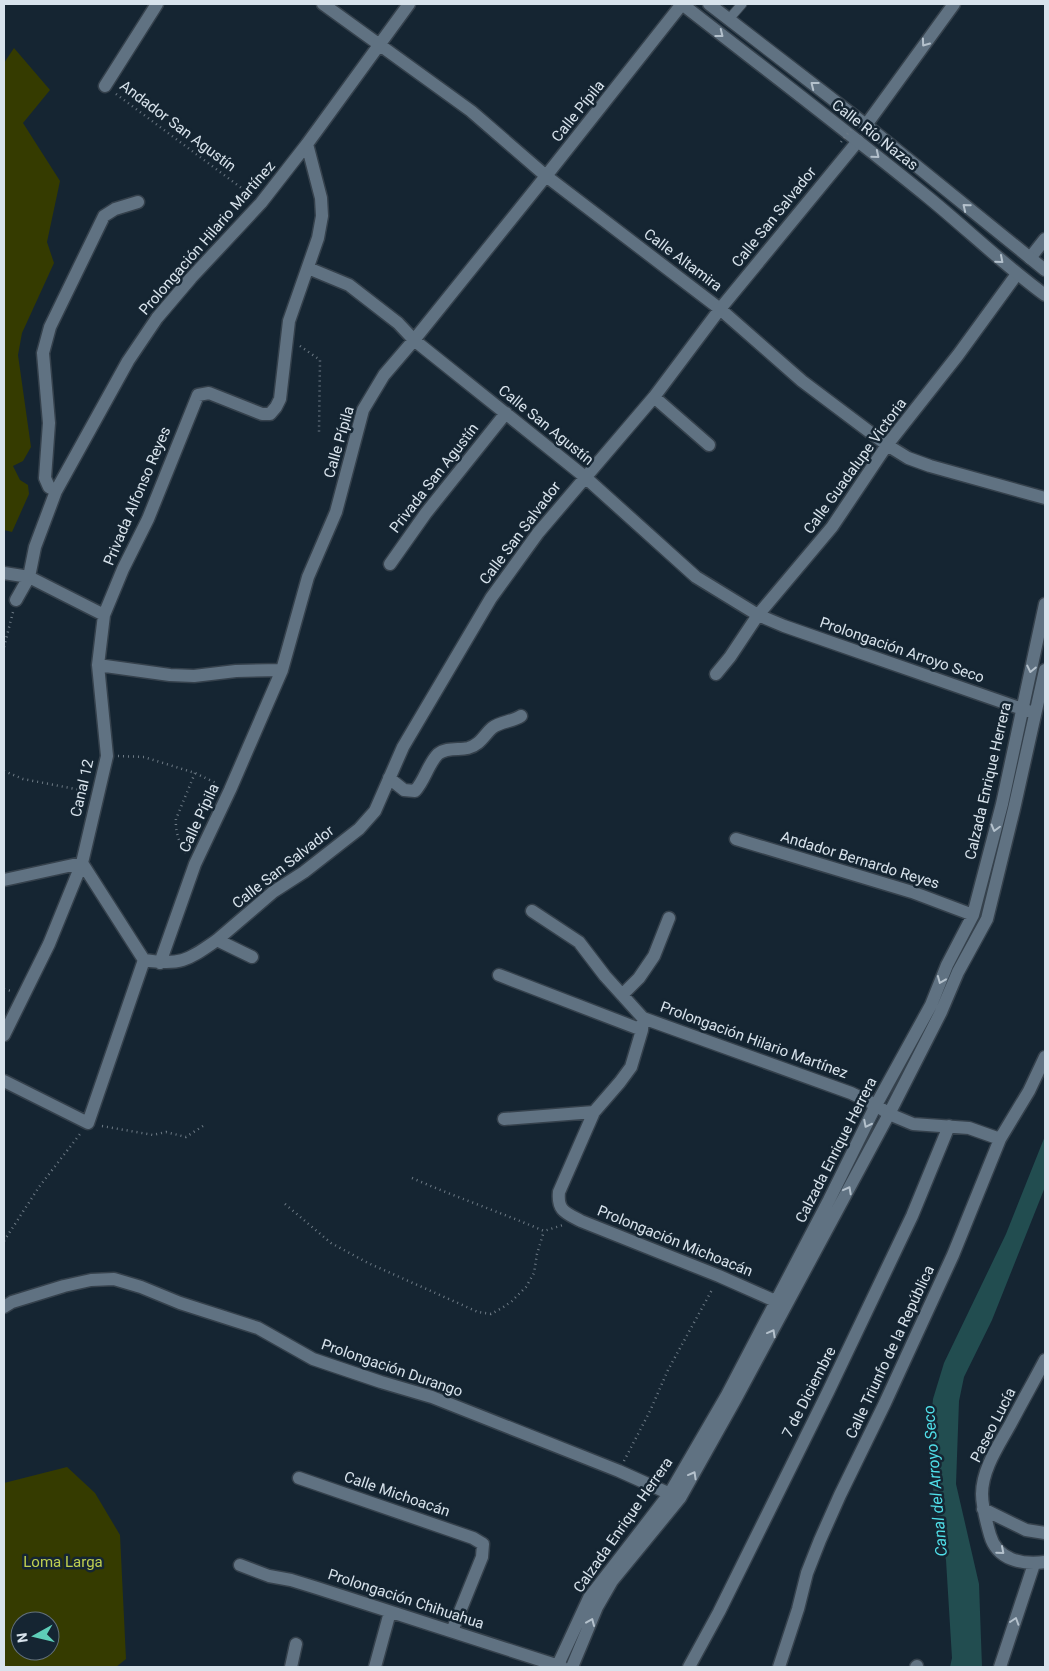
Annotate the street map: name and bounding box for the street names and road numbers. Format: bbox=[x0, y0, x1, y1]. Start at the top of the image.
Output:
street label: Andador San Agustín bbox=[116, 76, 240, 176]
street label: Calle Pípila bbox=[548, 77, 608, 145]
street label: Calle Río Nazas bbox=[828, 96, 922, 174]
street label: Prolongación Hilario Martínez bbox=[135, 157, 279, 319]
street label: Calle San Salvador bbox=[728, 163, 820, 271]
street label: Calle Altamira bbox=[640, 225, 726, 295]
street label: Calle San Agustín bbox=[495, 381, 597, 469]
street label: Calle Guadalupe Victoria bbox=[800, 395, 910, 537]
street label: Calle Pípila bbox=[320, 404, 358, 480]
street label: Privada San Agustín bbox=[386, 420, 482, 536]
street label: Privada Alfonso Reyes bbox=[100, 424, 174, 568]
street label: Calle San Salvador bbox=[475, 478, 565, 588]
street label: Prolongación Arroyo Seco bbox=[817, 613, 987, 687]
street label: Calzada Enrique Herrera bbox=[961, 700, 1015, 862]
street label: Canal 12 bbox=[67, 757, 97, 819]
street label: Calle Pípila bbox=[175, 781, 223, 855]
street label: Calle San Salvador bbox=[229, 822, 337, 912]
street label: Andador Bernardo Reyes bbox=[779, 827, 941, 893]
street label: Prolongación Hilario Martínez bbox=[658, 998, 850, 1082]
street label: Calzada Enrique Herrera bbox=[791, 1074, 881, 1226]
street label: Prolongación Michoacán bbox=[595, 1202, 755, 1280]
street label: Calle Triunfo de la República bbox=[842, 1263, 938, 1441]
street label: Prolongación Durango bbox=[319, 1335, 465, 1401]
street label: 7 de Diciembre bbox=[778, 1343, 840, 1441]
street label: Paseo Lucía bbox=[967, 1385, 1019, 1465]
street label: Calzada Enrique Herrera bbox=[569, 1454, 677, 1596]
street label: Calle Michoacán bbox=[342, 1467, 452, 1521]
street label: Prolongación Chihuahua bbox=[326, 1565, 486, 1633]

